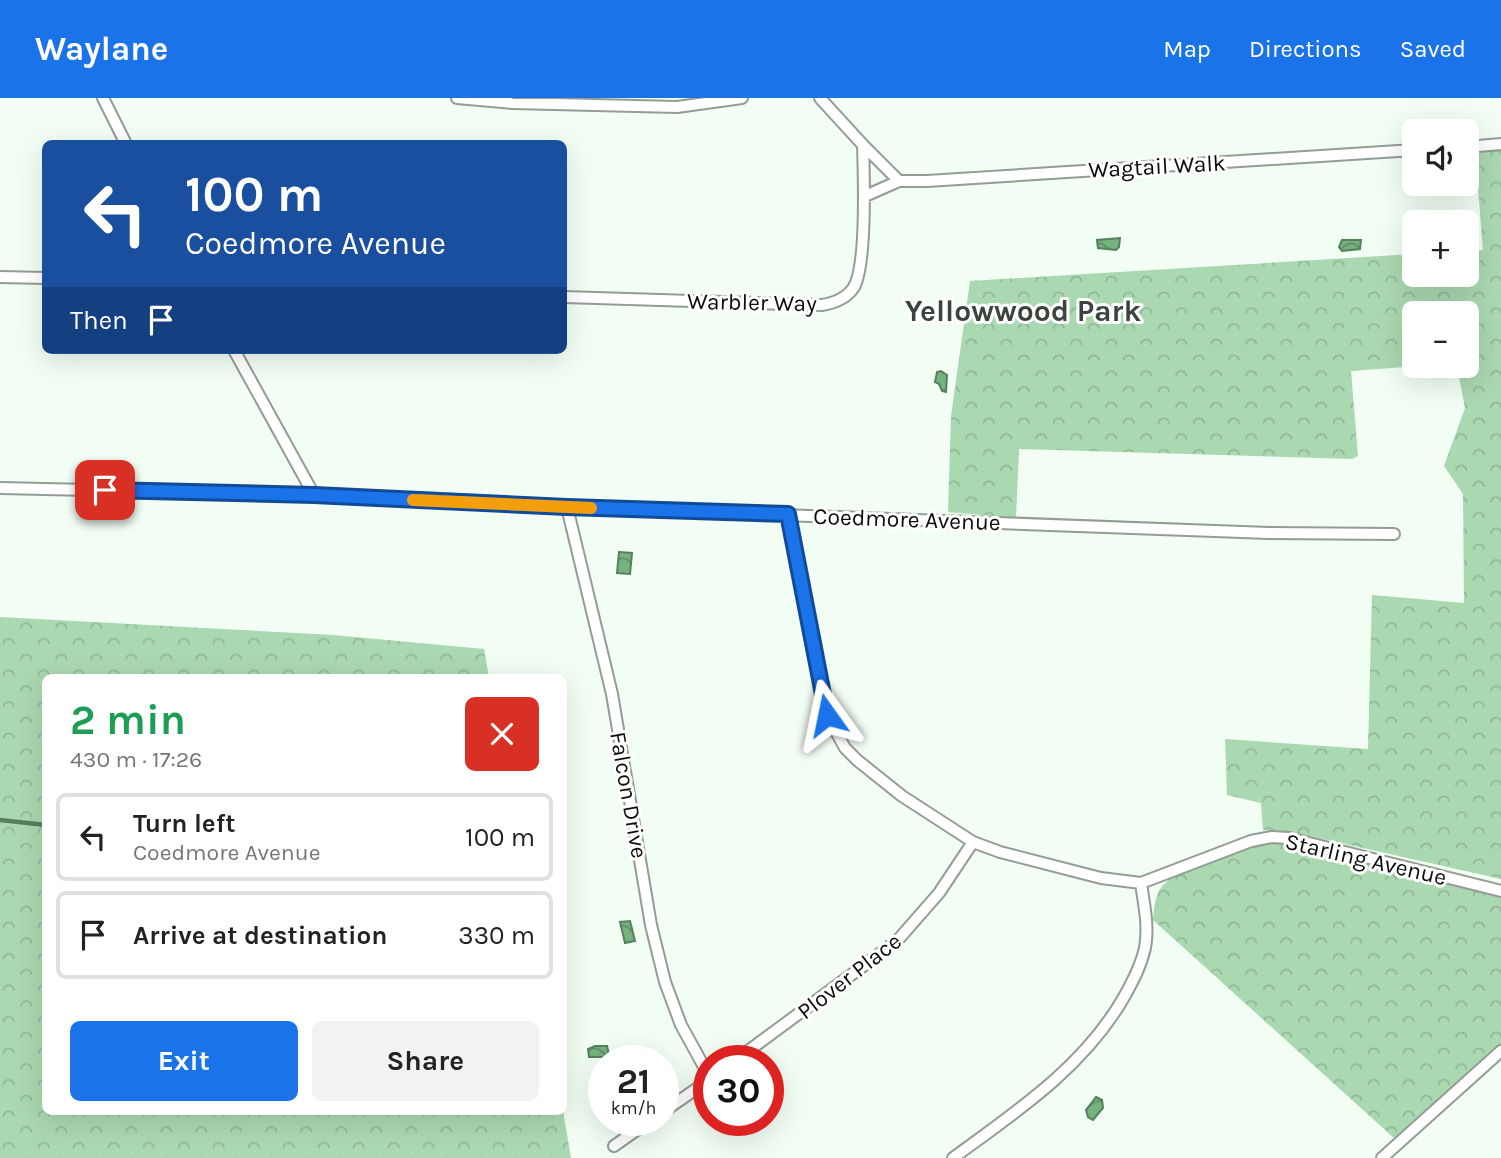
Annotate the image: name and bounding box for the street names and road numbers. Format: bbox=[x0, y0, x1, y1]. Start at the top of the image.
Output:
street label: Wagtail Walk bbox=[1088, 149, 1226, 184]
street label: Warbler Way bbox=[687, 288, 817, 317]
street label: Coedmore Avenue bbox=[813, 503, 1001, 536]
street label: Falcon Drive bbox=[604, 730, 653, 861]
street label: Starling Avenue bbox=[1283, 828, 1449, 891]
street label: Plover Place bbox=[792, 927, 907, 1025]

